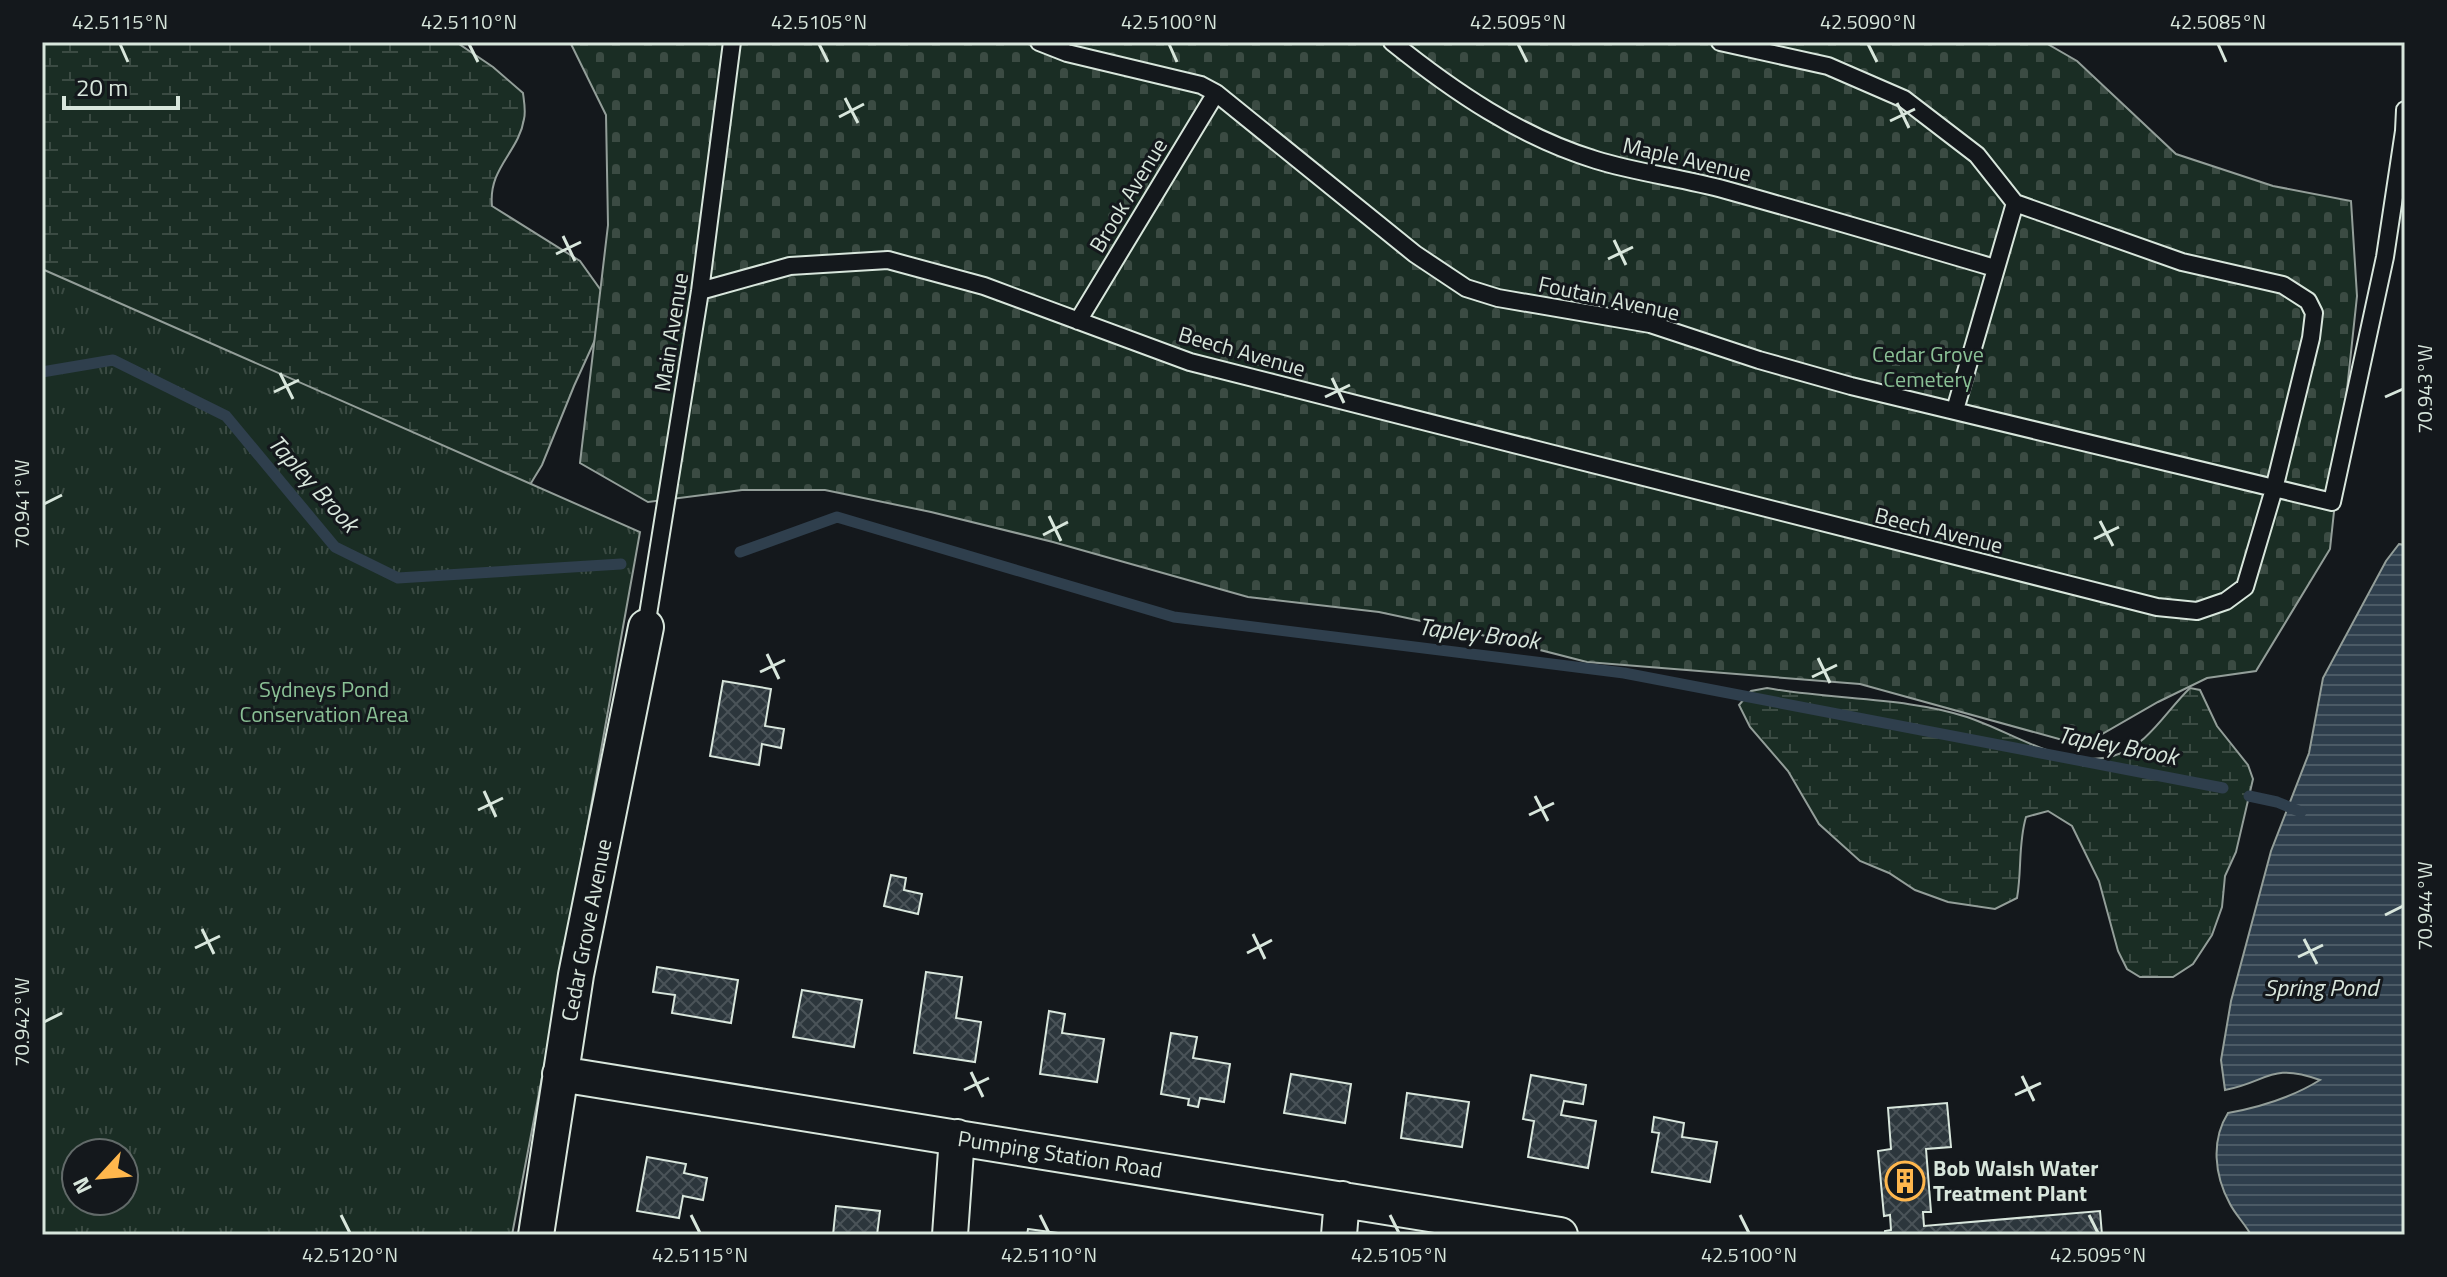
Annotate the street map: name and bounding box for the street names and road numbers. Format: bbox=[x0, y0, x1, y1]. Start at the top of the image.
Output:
street label: Maple Avenue bbox=[1619, 128, 1755, 190]
street label: Brook Avenue bbox=[1080, 131, 1176, 259]
street label: Foutain Avenue bbox=[1535, 266, 1683, 330]
street label: Main Avenue bbox=[645, 270, 697, 394]
street label: Beech Avenue bbox=[1174, 317, 1310, 385]
street label: Beech Avenue bbox=[1871, 498, 2007, 562]
street label: Cedar Grove Avenue bbox=[552, 836, 620, 1024]
street label: Pumping Station Road bbox=[955, 1121, 1165, 1187]

